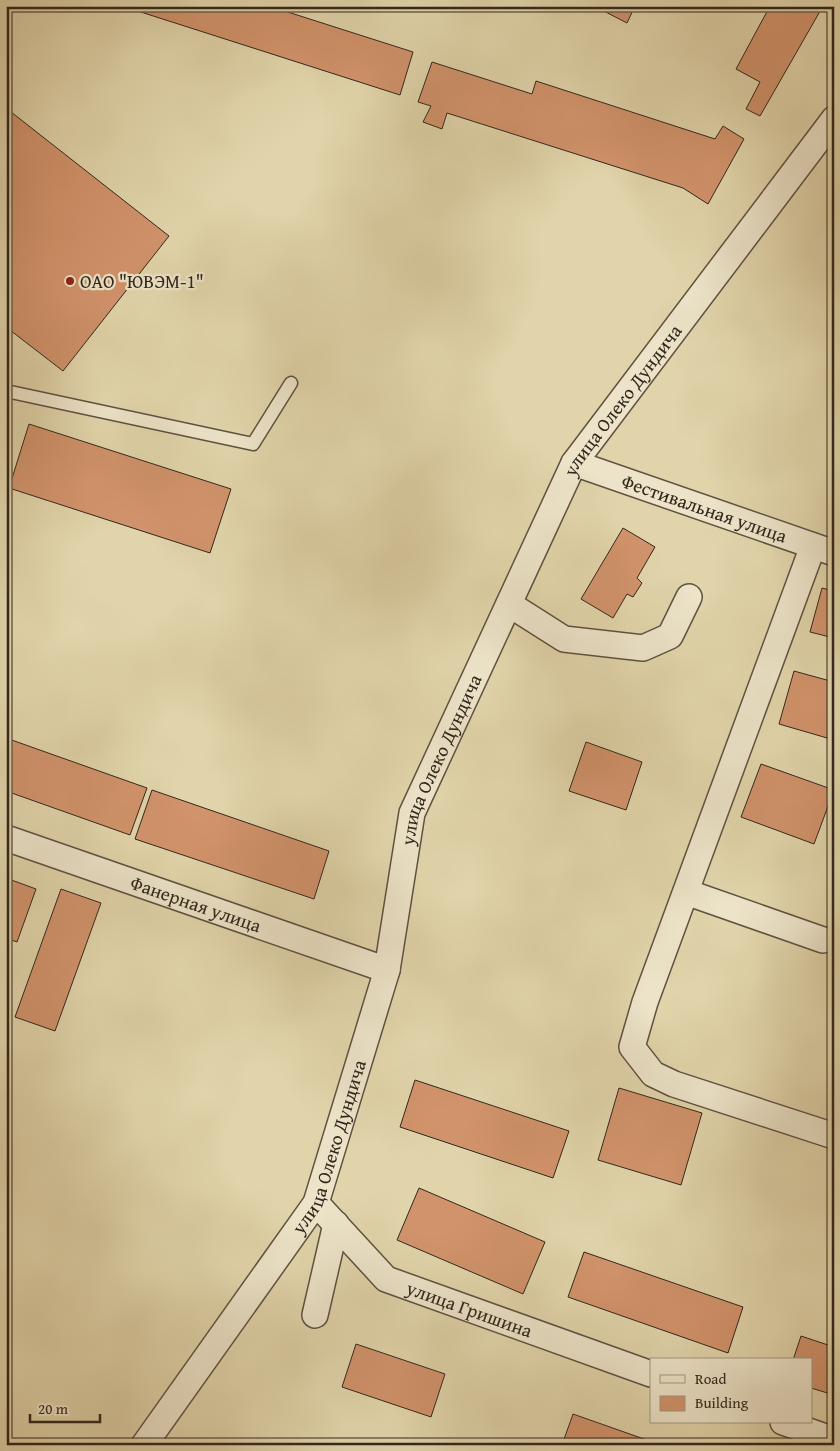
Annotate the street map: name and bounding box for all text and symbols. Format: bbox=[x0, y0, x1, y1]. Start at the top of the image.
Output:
place label: ОАО "ЮВЭМ-1" bbox=[80, 267, 204, 295]
marker: ОАО "ЮВЭМ-1" bbox=[64, 275, 76, 287]
street label: улица Олеко Дундича bbox=[555, 318, 688, 482]
street label: Фестивальная улица bbox=[618, 467, 791, 550]
street label: улица Олеко Дундича bbox=[393, 670, 488, 848]
street label: Фанерная улица bbox=[127, 868, 265, 939]
street label: улица Олеко Дундича bbox=[284, 1056, 373, 1240]
street label: улица Гришина bbox=[402, 1273, 536, 1344]
legend bbox=[650, 1358, 812, 1424]
text: Road bbox=[695, 1368, 726, 1389]
scale bar bbox=[30, 1391, 100, 1423]
text: Building bbox=[695, 1392, 749, 1413]
text: 20 m bbox=[38, 1398, 69, 1419]

